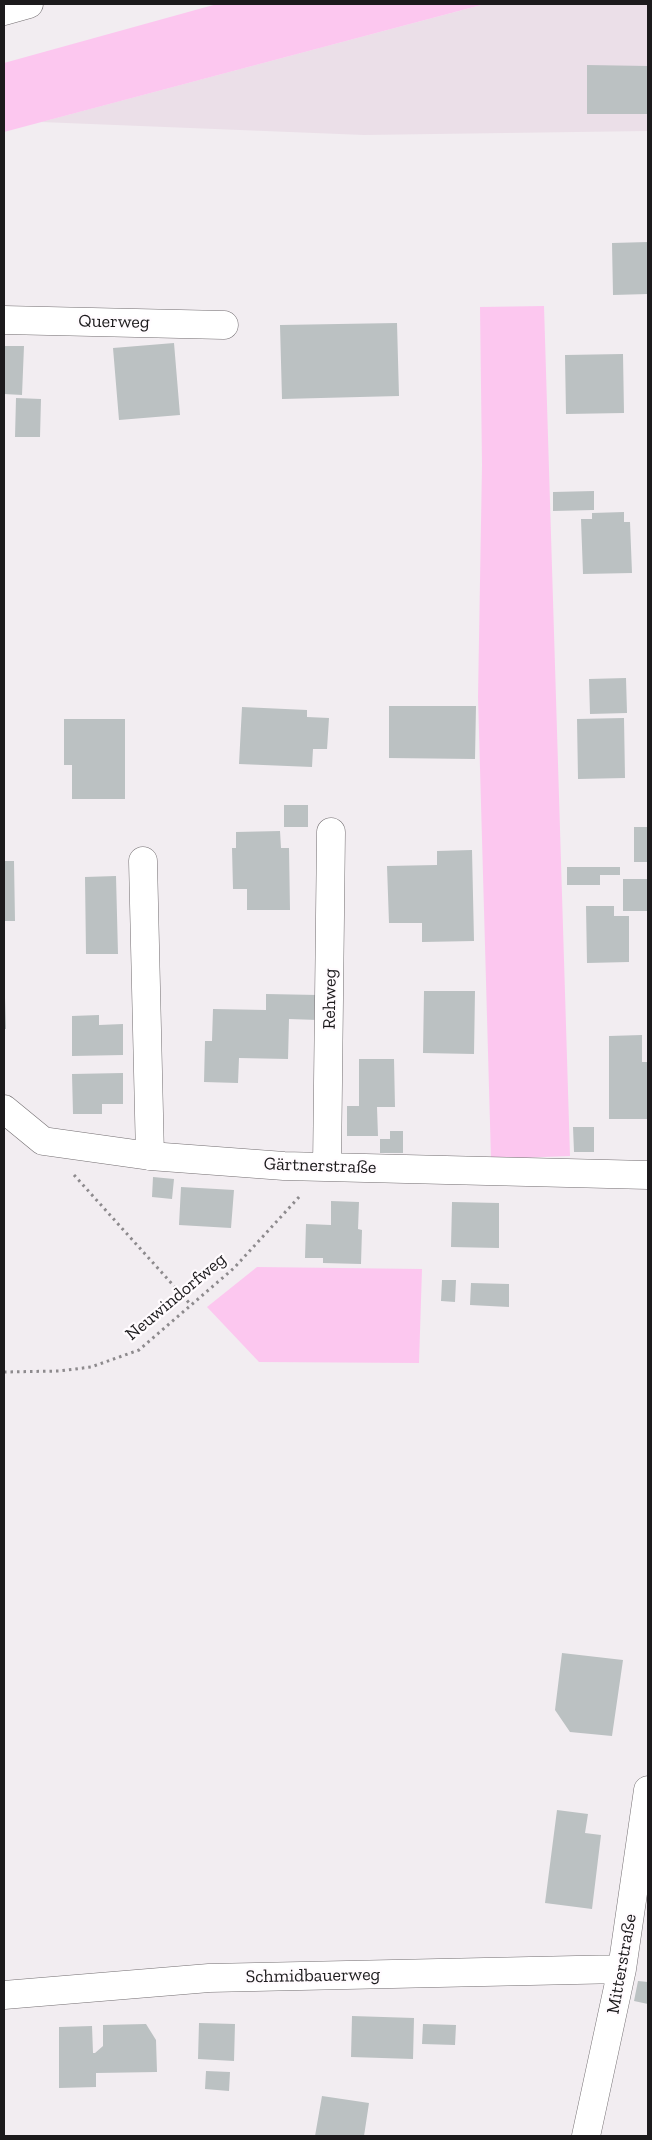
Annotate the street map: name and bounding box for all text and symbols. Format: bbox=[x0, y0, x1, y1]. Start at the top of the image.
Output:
street label: Querweg bbox=[78, 311, 150, 333]
street label: Rehweg bbox=[319, 968, 341, 1030]
street label: Gärtnerstraße bbox=[263, 1153, 377, 1179]
street label: Neuwindorfweg bbox=[121, 1249, 231, 1345]
street label: Mitterstraße bbox=[603, 1912, 641, 2016]
street label: Schmidbauerweg bbox=[245, 1964, 381, 1988]

